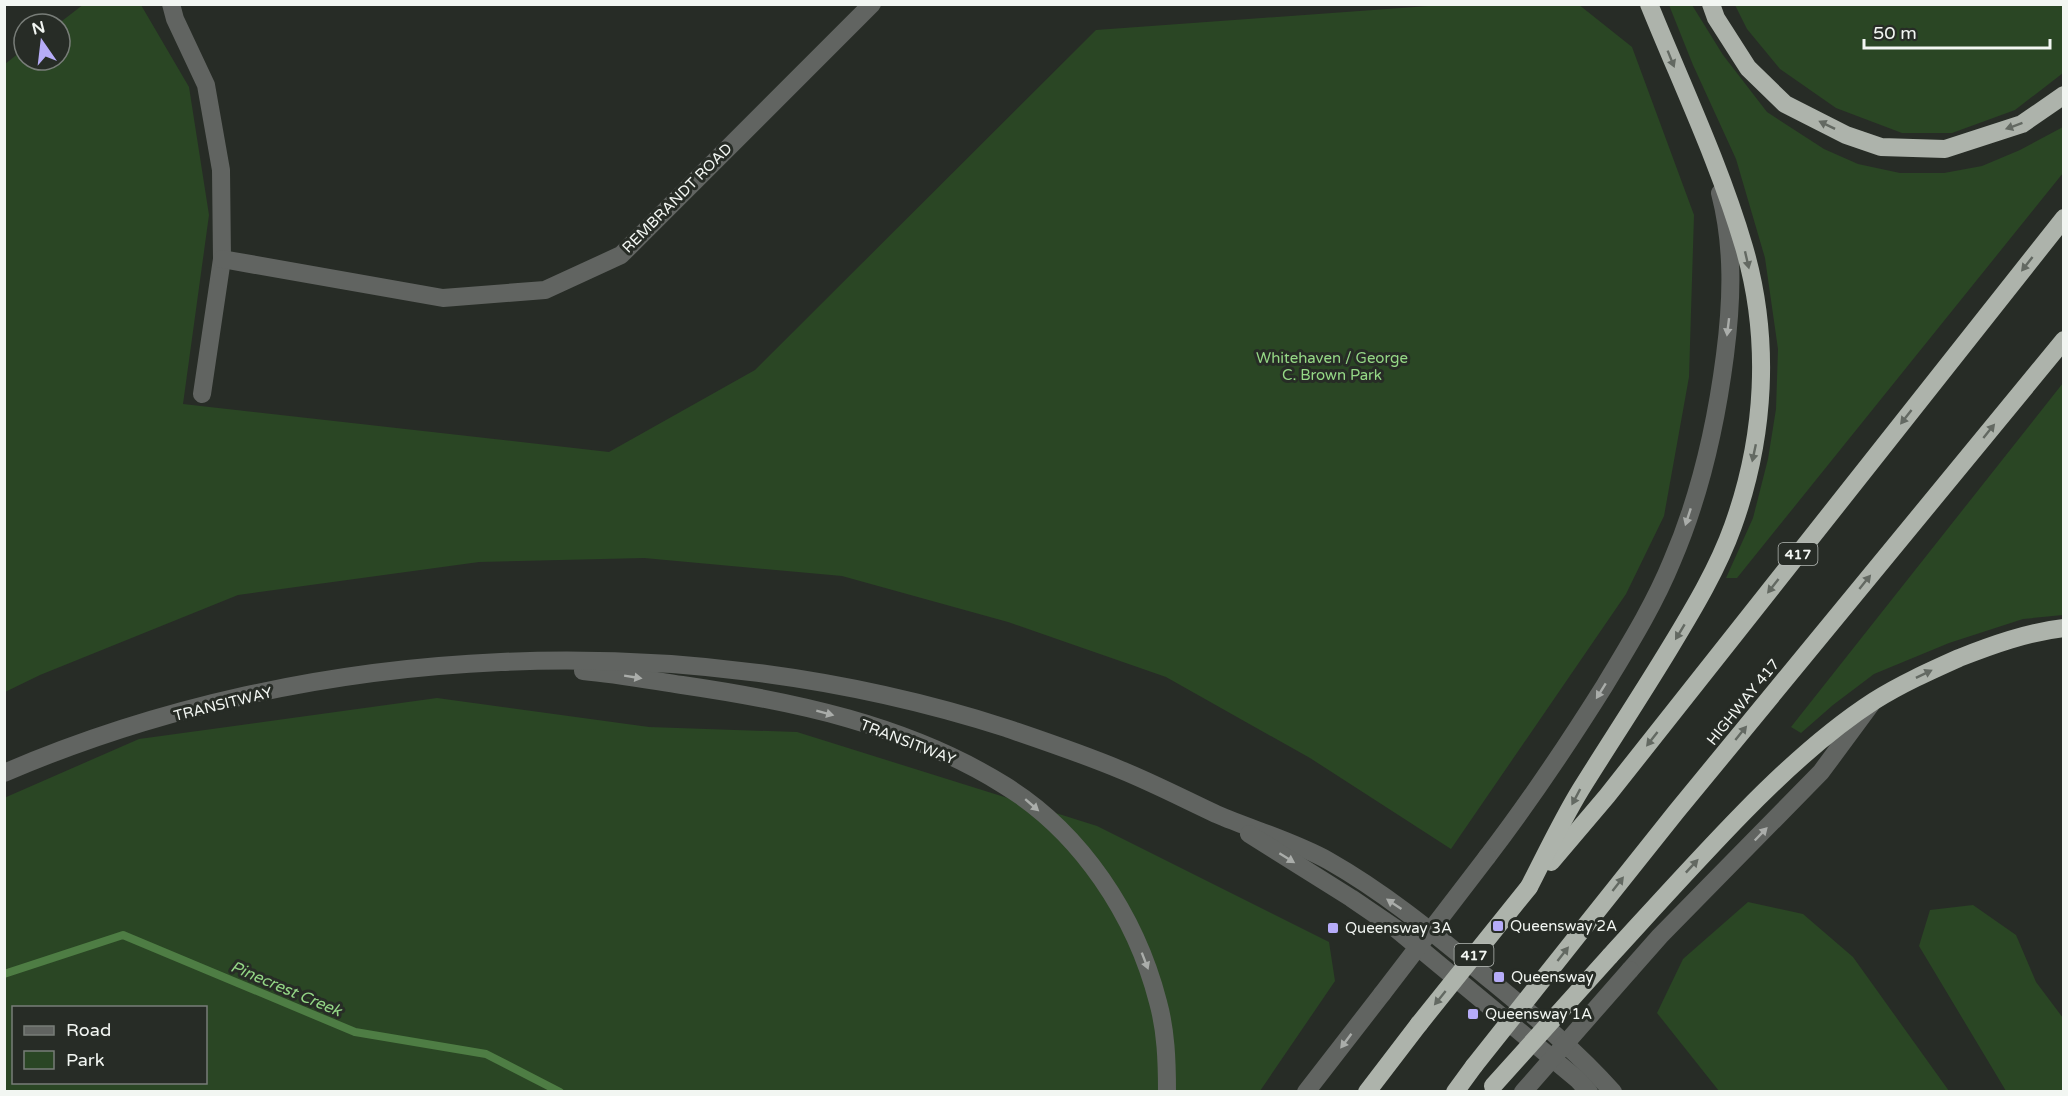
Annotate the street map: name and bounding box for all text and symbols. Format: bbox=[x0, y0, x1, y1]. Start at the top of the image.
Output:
north arrow bbox=[12, 12, 72, 72]
scale bar bbox=[1864, 12, 2050, 50]
text: N bbox=[30, 17, 47, 40]
text: 50 m bbox=[1873, 22, 1917, 44]
one-way arrow bbox=[1666, 50, 1676, 68]
one-way arrow bbox=[1819, 121, 1836, 130]
one-way arrow bbox=[2005, 121, 2023, 131]
street label: REMBRANDT ROAD bbox=[618, 139, 736, 257]
one-way arrow bbox=[1742, 250, 1752, 269]
one-way arrow bbox=[2022, 256, 2034, 271]
one-way arrow bbox=[1724, 317, 1733, 336]
park label: Whitehaven / George C. Brown Park bbox=[1256, 349, 1408, 384]
one-way arrow bbox=[1900, 409, 1913, 425]
one-way arrow bbox=[1982, 423, 1995, 439]
one-way arrow bbox=[1748, 444, 1758, 462]
one-way arrow bbox=[1683, 508, 1692, 526]
road number: 417 bbox=[1778, 543, 1818, 565]
one-way arrow bbox=[1858, 574, 1871, 590]
one-way arrow bbox=[1767, 579, 1779, 594]
one-way arrow bbox=[1674, 624, 1685, 640]
street label: HIGHWAY 417 bbox=[1703, 655, 1783, 749]
one-way arrow bbox=[1916, 669, 1933, 678]
one-way arrow bbox=[624, 673, 643, 682]
street label: TRANSITWAY bbox=[172, 683, 274, 725]
one-way arrow bbox=[1596, 683, 1607, 699]
one-way arrow bbox=[816, 709, 834, 718]
street label: TRANSITWAY bbox=[858, 716, 959, 769]
one-way arrow bbox=[1734, 726, 1747, 741]
one-way arrow bbox=[1646, 732, 1658, 747]
one-way arrow bbox=[1571, 789, 1581, 806]
one-way arrow bbox=[1024, 798, 1039, 811]
one-way arrow bbox=[1753, 828, 1767, 842]
one-way arrow bbox=[1279, 852, 1295, 863]
one-way arrow bbox=[1685, 859, 1698, 874]
one-way arrow bbox=[1612, 877, 1624, 892]
one-way arrow bbox=[1386, 898, 1402, 909]
place label: Queensway 2A bbox=[1510, 917, 1617, 935]
place label: Queensway 3A bbox=[1345, 919, 1452, 937]
marker: Queensway 2A bbox=[1491, 919, 1505, 933]
marker: Queensway 3A bbox=[1326, 921, 1340, 935]
road number: 417 bbox=[1454, 944, 1494, 966]
one-way arrow bbox=[1556, 947, 1568, 962]
one-way arrow bbox=[1140, 952, 1150, 970]
water label: Pinecrest Creek bbox=[228, 957, 346, 1022]
place label: Queensway bbox=[1511, 968, 1594, 986]
marker: Queensway bbox=[1492, 970, 1506, 984]
one-way arrow bbox=[1434, 990, 1447, 1005]
place label: Queensway 1A bbox=[1485, 1005, 1592, 1023]
legend bbox=[12, 1006, 207, 1084]
marker: Queensway 1A bbox=[1466, 1007, 1480, 1021]
text: Road bbox=[66, 1019, 111, 1041]
one-way arrow bbox=[1341, 1033, 1353, 1048]
text: Park bbox=[66, 1049, 105, 1071]

